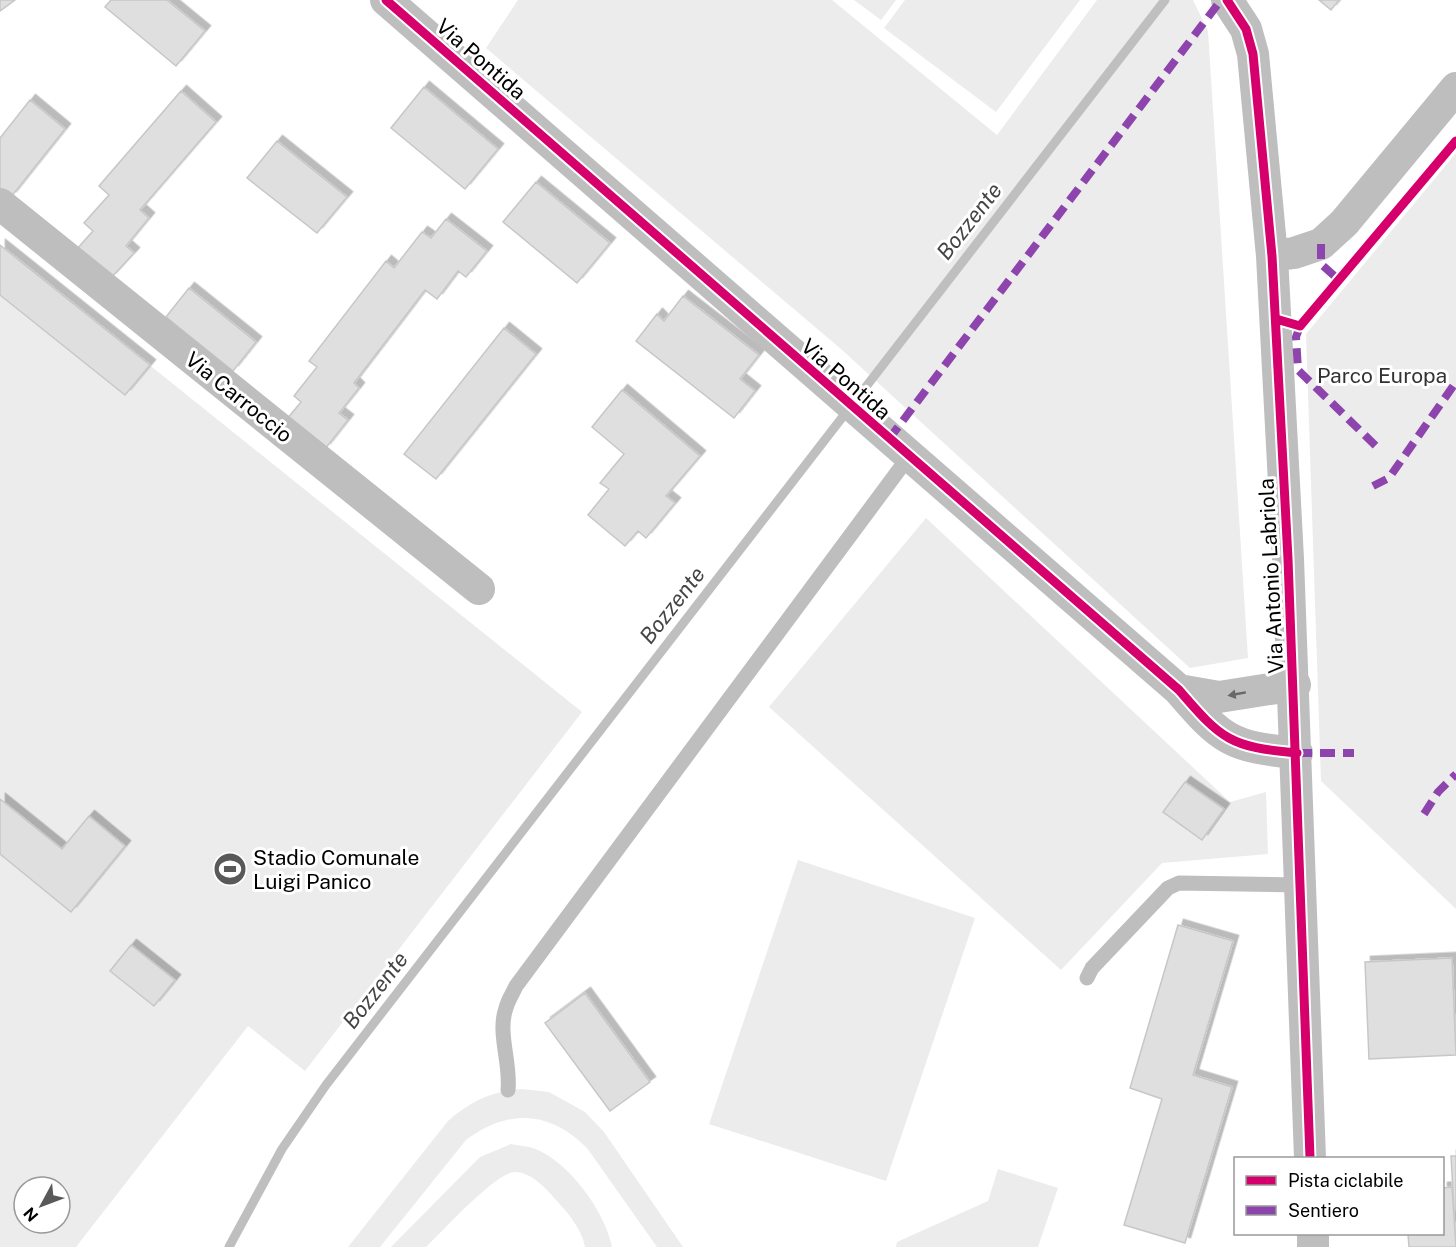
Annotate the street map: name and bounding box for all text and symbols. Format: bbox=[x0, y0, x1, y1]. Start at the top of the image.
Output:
street label: Via Pontida bbox=[431, 13, 531, 105]
water label: Bozzente bbox=[931, 177, 1007, 265]
street label: Via Pontida bbox=[796, 333, 896, 425]
street label: Via Carroccio bbox=[181, 346, 297, 448]
park label: Parco Europa bbox=[1317, 363, 1447, 388]
street label: Via Antonio Labriola bbox=[1253, 478, 1289, 674]
water label: Bozzente bbox=[634, 561, 710, 649]
one-way arrow bbox=[1227, 690, 1246, 699]
place label: Stadio Comunale Luigi Panico bbox=[253, 845, 419, 894]
sports icon: Stadio Comunale Luigi Panico bbox=[212, 851, 248, 887]
water label: Bozzente bbox=[337, 946, 413, 1034]
legend bbox=[1234, 1157, 1444, 1235]
text: Pista ciclabile bbox=[1288, 1170, 1403, 1191]
north arrow bbox=[12, 1175, 72, 1235]
text: Sentiero bbox=[1288, 1200, 1359, 1221]
text: N bbox=[20, 1204, 42, 1225]

